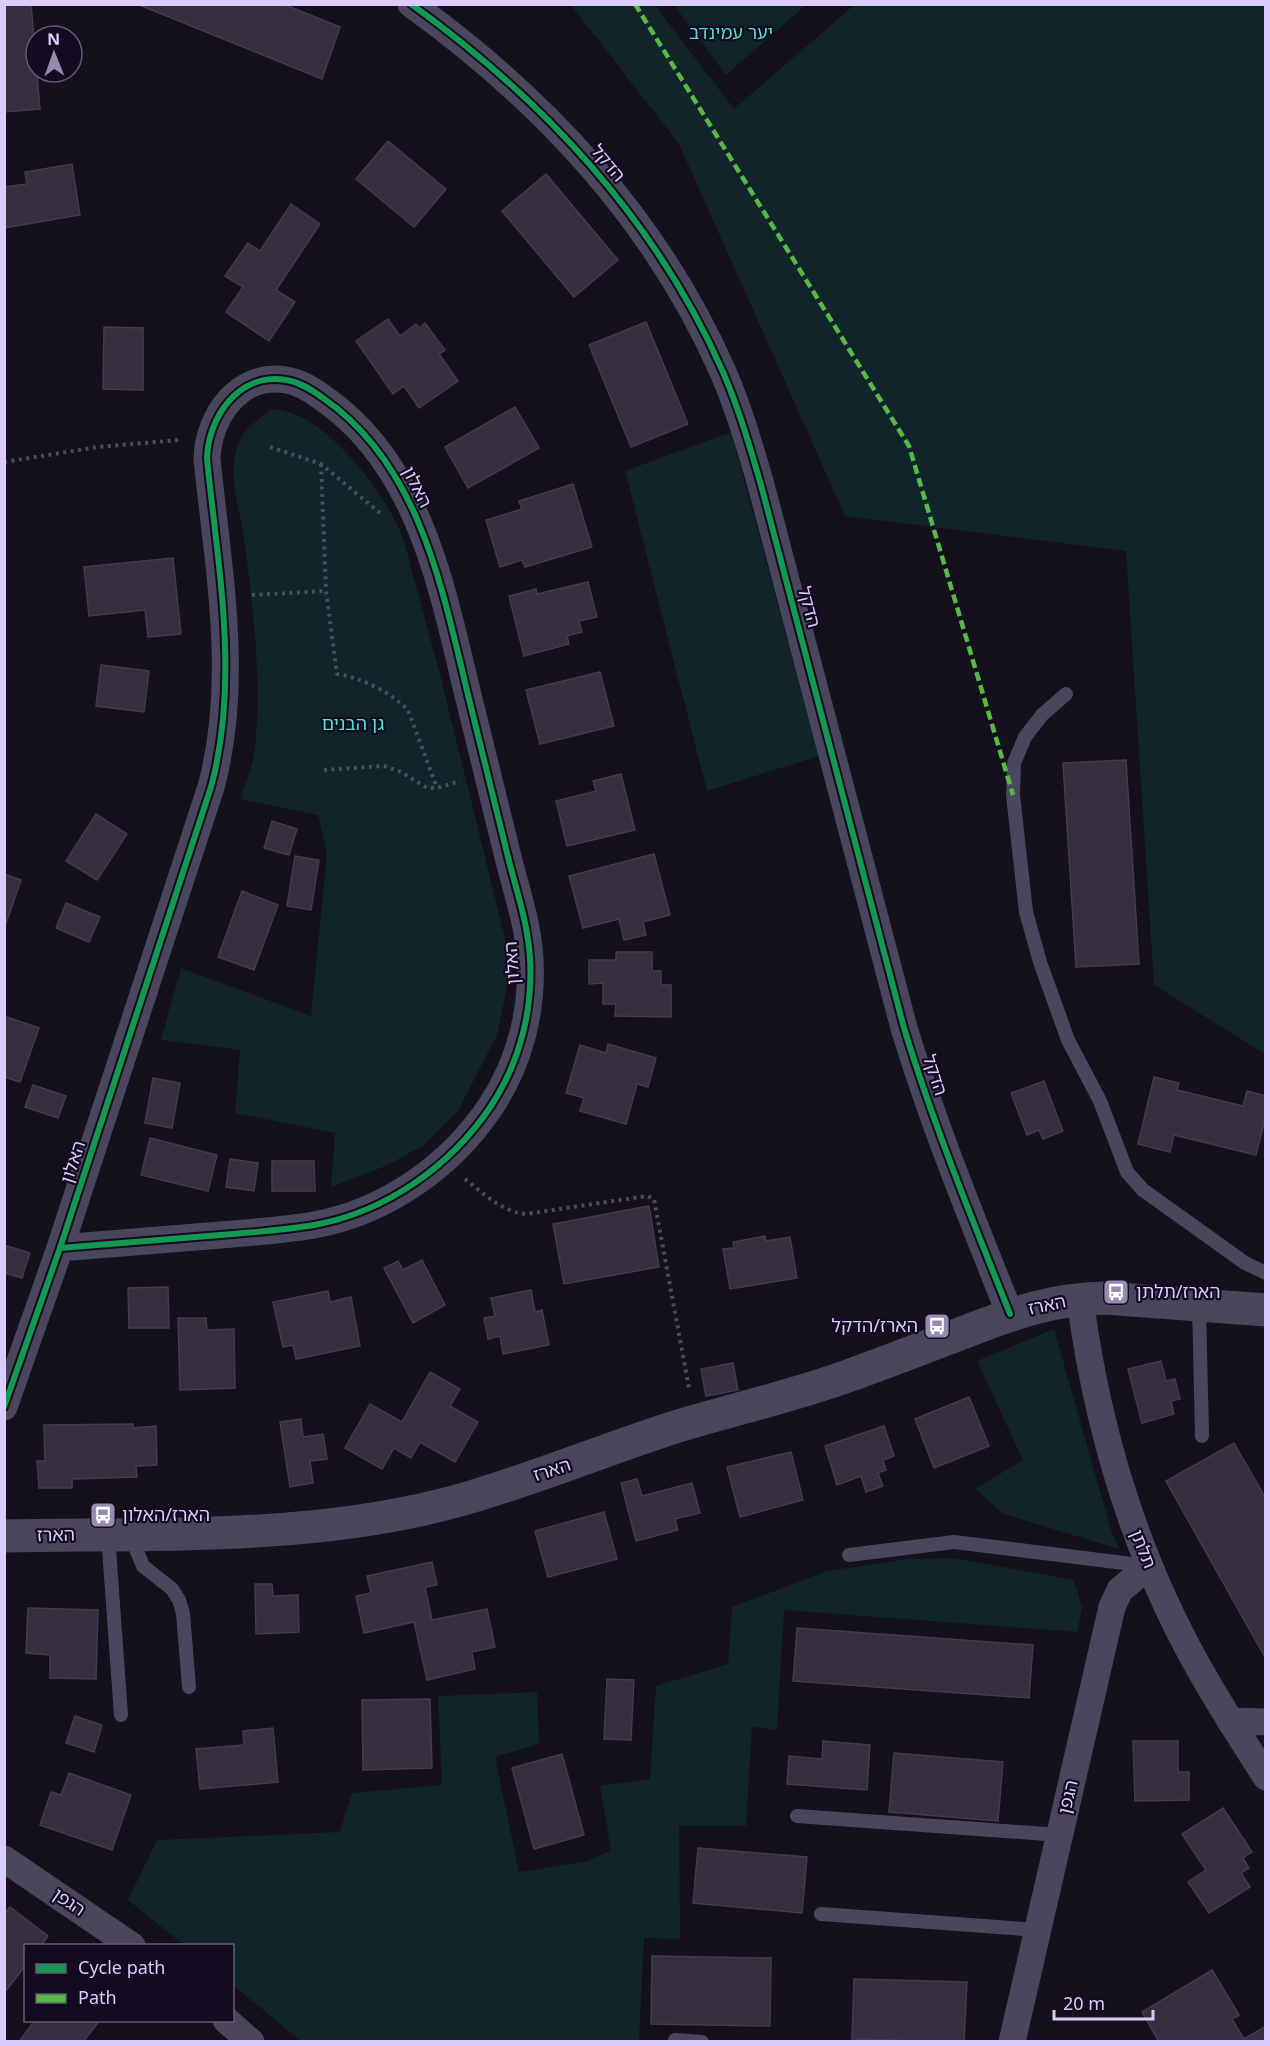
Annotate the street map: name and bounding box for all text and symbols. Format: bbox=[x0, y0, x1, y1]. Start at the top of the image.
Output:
park label: יער עמינדב bbox=[689, 20, 773, 44]
north arrow bbox=[24, 24, 84, 84]
text: N bbox=[47, 28, 60, 50]
street label: הדקל bbox=[586, 139, 631, 186]
street label: האלון bbox=[397, 462, 438, 511]
street label: הדקל bbox=[793, 583, 827, 630]
park label: גן הבנים bbox=[322, 711, 385, 735]
street label: האלון bbox=[498, 941, 524, 986]
street label: הדקל bbox=[918, 1051, 954, 1098]
street label: האלון bbox=[54, 1137, 90, 1186]
bus stop icon: הארז/תלתן bbox=[1101, 1277, 1131, 1307]
place label: הארז/תלתן bbox=[1136, 1279, 1221, 1303]
street label: הארז bbox=[1026, 1288, 1068, 1320]
bus stop icon: הארז/הדקל bbox=[922, 1311, 952, 1341]
place label: הארז/הדקל bbox=[832, 1313, 918, 1337]
street label: הארז bbox=[530, 1452, 573, 1486]
bus stop icon: הארז/האלון bbox=[88, 1500, 118, 1530]
place label: הארז/האלון bbox=[122, 1502, 210, 1526]
street label: הארז bbox=[37, 1522, 75, 1546]
street label: תלתן bbox=[1125, 1526, 1163, 1572]
street label: הגפן bbox=[1051, 1777, 1083, 1816]
street label: הגפן bbox=[49, 1882, 90, 1921]
legend bbox=[24, 1944, 234, 2022]
text: Cycle path bbox=[78, 1955, 165, 1979]
scale bar bbox=[1054, 1983, 1153, 2021]
text: Path bbox=[78, 1985, 117, 2009]
text: 20 m bbox=[1063, 1991, 1105, 2015]

